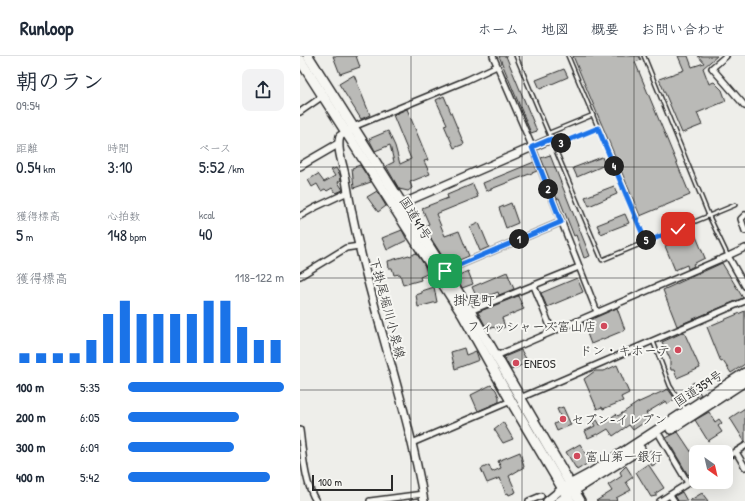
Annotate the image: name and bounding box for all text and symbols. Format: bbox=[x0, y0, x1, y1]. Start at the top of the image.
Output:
text: Runloop bbox=[20, 15, 73, 41]
text: ホーム bbox=[478, 19, 519, 38]
text: 地図 bbox=[541, 19, 569, 38]
text: 概要 bbox=[591, 19, 619, 38]
text: お問い合わせ bbox=[641, 19, 725, 38]
text: 朝のラン bbox=[16, 66, 104, 96]
button: share bbox=[242, 69, 284, 111]
text: 09:54 bbox=[16, 96, 40, 114]
pin: 3 bbox=[551, 133, 571, 153]
text: 3 bbox=[559, 136, 563, 150]
text: 距離 bbox=[16, 141, 38, 155]
text: 時間 bbox=[107, 141, 129, 155]
text: ペース bbox=[199, 141, 231, 155]
text: 0.54 bbox=[16, 155, 41, 178]
text: 3:10 bbox=[107, 155, 133, 178]
text: 5:52 bbox=[199, 155, 225, 178]
pin: 4 bbox=[604, 156, 624, 176]
text: 4 bbox=[612, 159, 616, 173]
text: km bbox=[41, 162, 55, 176]
text: /km bbox=[225, 162, 244, 176]
pin: 2 bbox=[538, 179, 558, 199]
text: 2 bbox=[545, 182, 551, 196]
street label: 国道41号 bbox=[395, 193, 437, 243]
text: kcal bbox=[199, 208, 215, 222]
text: 獲得標高 bbox=[16, 209, 60, 223]
text: 心拍数 bbox=[107, 209, 140, 223]
pin bbox=[661, 212, 695, 246]
icon: check bbox=[667, 218, 689, 240]
text: 40 bbox=[199, 222, 213, 245]
text: 5 bbox=[16, 223, 23, 246]
text: 148 bbox=[107, 223, 127, 246]
pin: 1 bbox=[509, 229, 529, 249]
text: m bbox=[23, 230, 33, 244]
text: bpm bbox=[127, 230, 147, 244]
pin: 5 bbox=[636, 230, 656, 250]
text: 1 bbox=[517, 232, 521, 246]
text: 5 bbox=[644, 233, 648, 247]
pin bbox=[428, 254, 462, 288]
street label: 下掛尾堀川小泉線 bbox=[366, 255, 410, 362]
icon: arrive bbox=[434, 260, 456, 282]
text: 118–122 m bbox=[235, 268, 284, 286]
text: 獲得標高 bbox=[16, 269, 68, 287]
district label: 掛尾町 bbox=[453, 290, 495, 309]
place label: フィッシャーズ富山店 bbox=[467, 317, 596, 335]
marker: フィッシャーズ富山店 bbox=[599, 321, 609, 331]
place label: ドン・キホーテ bbox=[579, 341, 670, 359]
marker: ドン・キホーテ bbox=[673, 345, 683, 355]
place label: ENEOS bbox=[524, 354, 556, 372]
marker: ENEOS bbox=[511, 358, 521, 368]
street label: 国道359号 bbox=[670, 365, 726, 411]
text: 100 m bbox=[16, 378, 44, 396]
text: 5:35 bbox=[80, 378, 100, 396]
text: 200 m bbox=[16, 408, 46, 426]
text: 6:05 bbox=[80, 408, 100, 426]
place label: セブン-イレブン bbox=[571, 410, 667, 428]
marker: セブン-イレブン bbox=[558, 414, 568, 424]
text: 300 m bbox=[16, 438, 45, 456]
text: 6:09 bbox=[80, 438, 99, 456]
north arrow bbox=[689, 445, 733, 489]
map controls bbox=[689, 445, 733, 489]
place label: 富山第一銀行 bbox=[585, 447, 663, 465]
marker: 富山第一銀行 bbox=[572, 451, 582, 461]
text: 400 m bbox=[16, 468, 44, 486]
text: 5:42 bbox=[80, 468, 99, 486]
scale bar bbox=[312, 473, 393, 492]
text: 100 m bbox=[318, 475, 342, 489]

